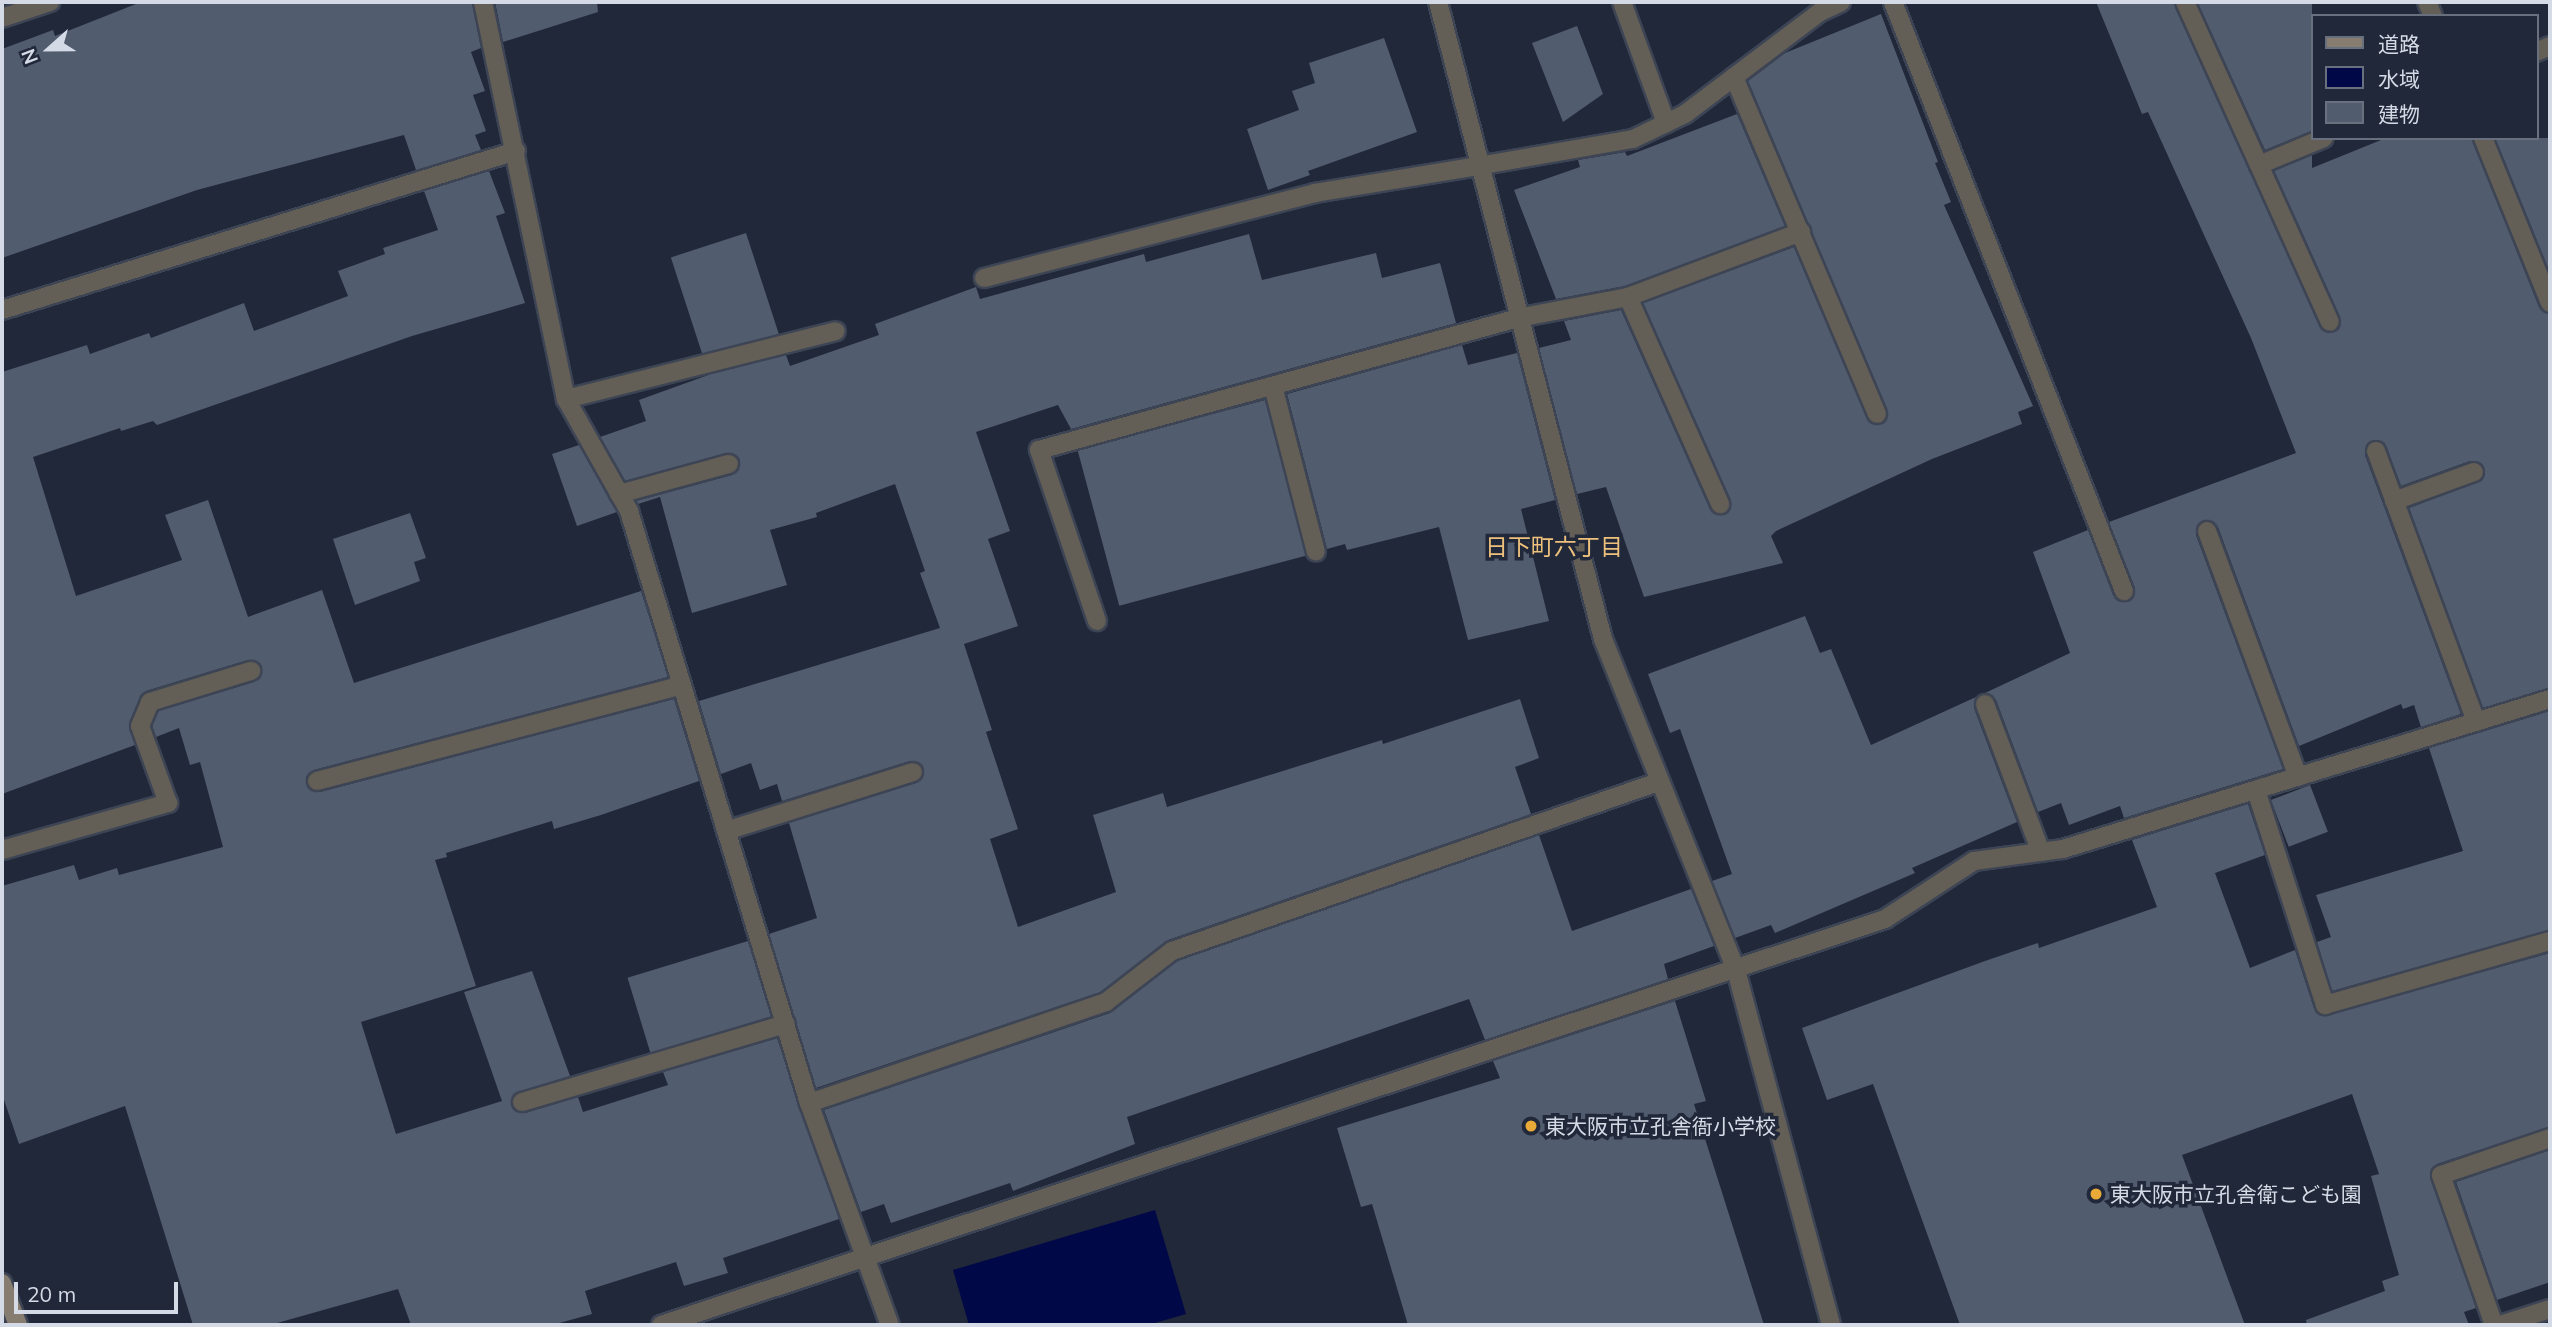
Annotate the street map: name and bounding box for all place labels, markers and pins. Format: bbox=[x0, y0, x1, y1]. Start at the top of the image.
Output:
place label: 東大阪市立孔舎衙小学校 bbox=[1545, 1113, 1776, 1139]
marker: 東大阪市立孔舎衙小学校 bbox=[1523, 1118, 1539, 1134]
place label: 東大阪市立孔舎衛こども園 bbox=[2110, 1181, 2362, 1207]
marker: 東大阪市立孔舎衛こども園 bbox=[2088, 1186, 2104, 1202]

